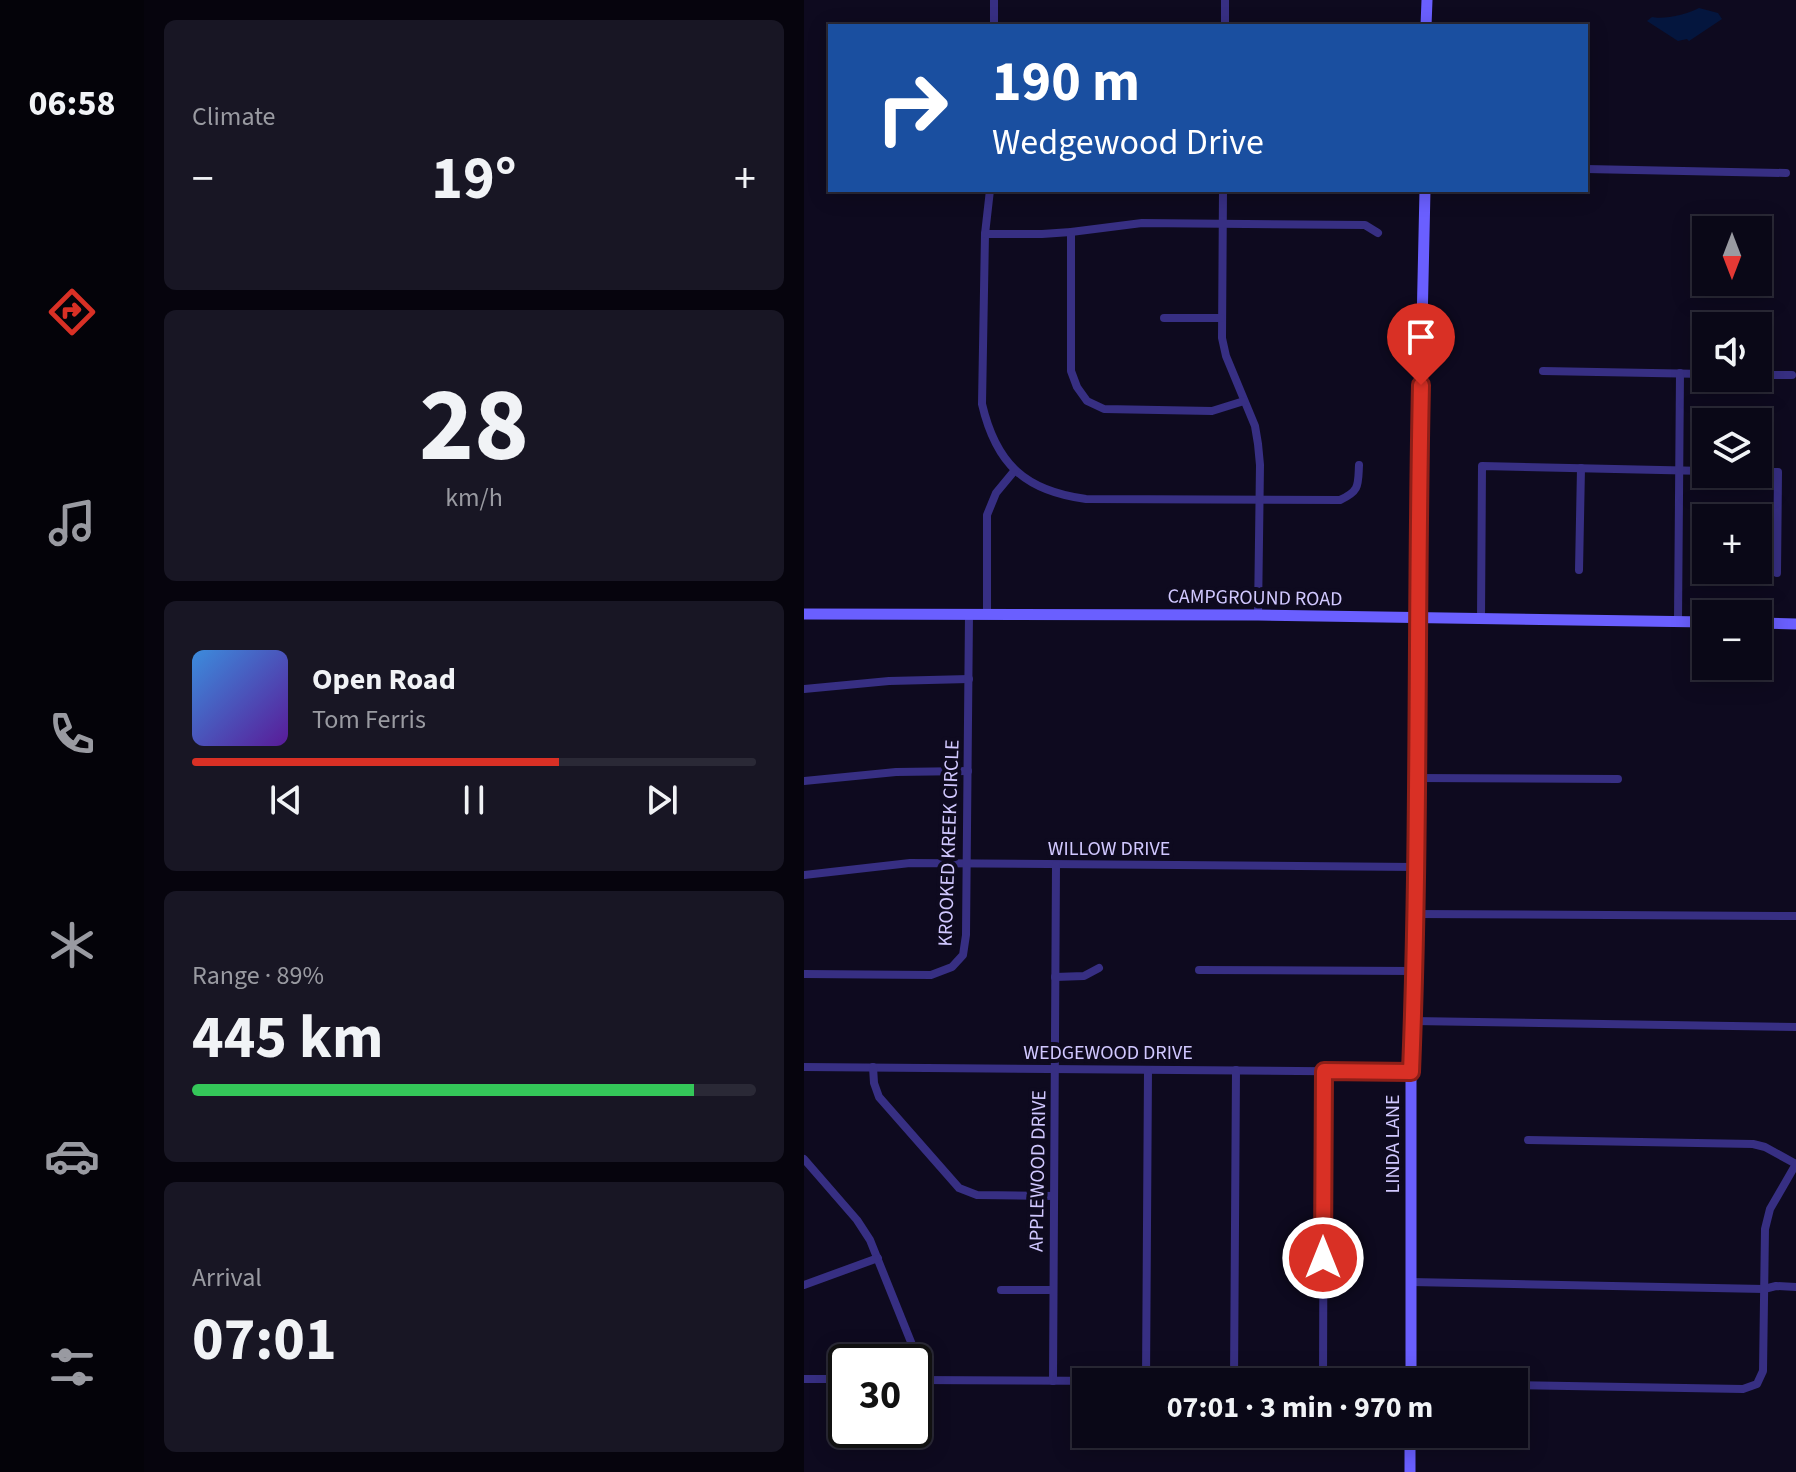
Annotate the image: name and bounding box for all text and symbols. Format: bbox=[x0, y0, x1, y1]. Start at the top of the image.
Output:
text: 190 m bbox=[992, 43, 1140, 122]
icon: right bbox=[860, 56, 964, 160]
text: 06:58 bbox=[29, 78, 115, 129]
text: Climate bbox=[192, 98, 276, 135]
text: Wedgewood Drive bbox=[992, 117, 1264, 168]
text: 19° bbox=[431, 137, 517, 222]
text: − bbox=[192, 148, 214, 211]
text: + bbox=[734, 148, 756, 211]
north arrow bbox=[1692, 216, 1772, 296]
map controls bbox=[1692, 216, 1772, 680]
icon: directions bbox=[44, 284, 100, 340]
pin bbox=[1387, 303, 1455, 385]
button: sound bbox=[1692, 312, 1772, 392]
icon: arrive bbox=[1399, 315, 1443, 359]
text: 28 bbox=[419, 353, 529, 501]
button: layers bbox=[1692, 408, 1772, 488]
text: km/h bbox=[445, 479, 503, 516]
icon: music bbox=[44, 495, 100, 551]
button: + bbox=[1692, 504, 1772, 584]
street label: CAMPGROUND ROAD bbox=[1167, 582, 1343, 614]
button: − bbox=[1692, 600, 1772, 680]
text: Open Road bbox=[312, 658, 456, 701]
text: Tom Ferris bbox=[312, 701, 426, 738]
icon: phone bbox=[44, 706, 100, 762]
street label: KROOKED KREEK CIRCLE bbox=[931, 739, 967, 947]
icon: previous bbox=[264, 778, 308, 822]
icon: pause bbox=[452, 778, 496, 822]
icon: next bbox=[640, 778, 684, 822]
street label: WILLOW DRIVE bbox=[1048, 835, 1170, 863]
icon: climate bbox=[44, 917, 100, 973]
text: Range · 89% bbox=[192, 957, 324, 994]
text: 445 km bbox=[192, 996, 383, 1081]
street label: WEDGEWOOD DRIVE bbox=[1023, 1039, 1193, 1067]
street label: APPLEWOOD DRIVE bbox=[1023, 1090, 1053, 1252]
street label: LINDA LANE bbox=[1379, 1095, 1407, 1194]
icon: car bbox=[44, 1128, 100, 1184]
position arrow bbox=[1281, 1216, 1365, 1300]
text: Arrival bbox=[192, 1259, 262, 1296]
text: 07:01 bbox=[192, 1298, 337, 1383]
icon: filters bbox=[44, 1339, 100, 1395]
speed limit sign: 30 bbox=[828, 1344, 932, 1448]
text: 07:01 · 3 min · 970 m bbox=[1167, 1386, 1433, 1429]

